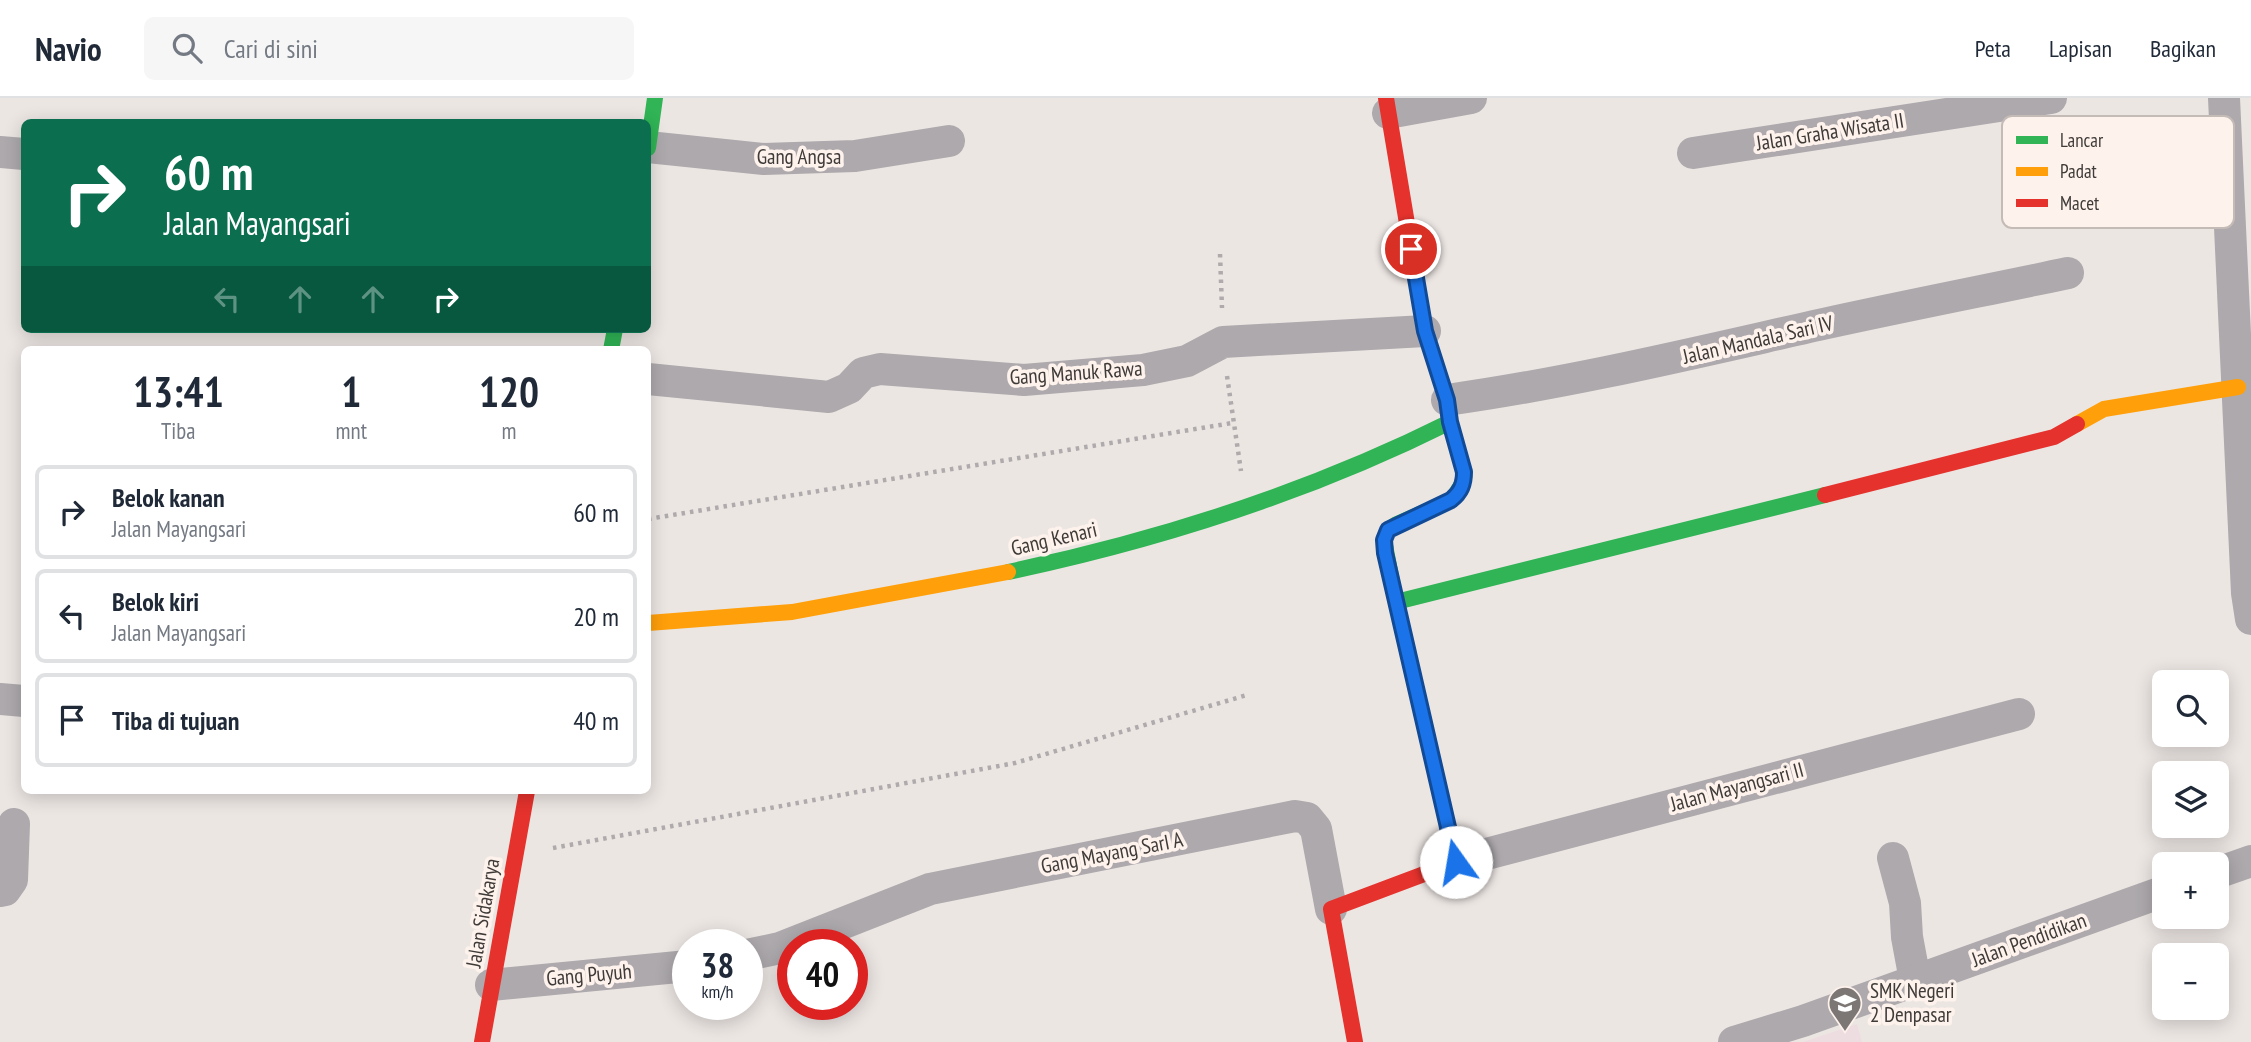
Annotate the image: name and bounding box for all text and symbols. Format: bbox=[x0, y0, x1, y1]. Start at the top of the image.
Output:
search box bbox=[144, 17, 634, 80]
text: Navio bbox=[35, 27, 102, 70]
icon: search bbox=[168, 29, 206, 67]
text: Cari di sini bbox=[224, 32, 318, 65]
text: Peta bbox=[1975, 33, 2011, 64]
text: Lapisan bbox=[2049, 33, 2112, 64]
text: Bagikan bbox=[2150, 33, 2216, 64]
street label: Jalan Graha Wisata II bbox=[1753, 106, 1906, 157]
legend bbox=[2002, 116, 2234, 228]
text: Lancar bbox=[2060, 128, 2104, 152]
text: 60 m bbox=[164, 140, 253, 204]
street label: Gang Angsa bbox=[757, 143, 841, 170]
icon: right bbox=[49, 147, 140, 238]
text: Padat bbox=[2060, 159, 2097, 183]
text: Macet bbox=[2060, 191, 2100, 215]
text: Jalan Mayangsari bbox=[164, 202, 351, 244]
pin bbox=[1381, 219, 1441, 279]
icon: arrive bbox=[1392, 230, 1430, 268]
icon: left bbox=[208, 280, 246, 318]
icon: ahead bbox=[281, 280, 319, 318]
icon: ahead bbox=[354, 280, 392, 318]
icon: right bbox=[427, 280, 465, 318]
street label: Jalan Mandala Sari IV bbox=[1679, 309, 1836, 370]
street label: Gang Manuk Rawa bbox=[1009, 354, 1143, 391]
text: 13:41 bbox=[133, 364, 224, 419]
text: 1 bbox=[341, 364, 361, 419]
text: 120 bbox=[479, 364, 539, 419]
text: Tiba bbox=[161, 416, 196, 445]
text: mnt bbox=[336, 416, 367, 445]
text: m bbox=[502, 416, 517, 445]
text: Belok kanan bbox=[112, 481, 225, 514]
icon: right bbox=[53, 493, 91, 531]
text: 60 m bbox=[573, 496, 619, 529]
text: Jalan Mayangsari bbox=[112, 514, 246, 543]
street label: Gang Kenari bbox=[1008, 516, 1100, 562]
text: Belok kiri bbox=[112, 585, 199, 618]
icon: left bbox=[53, 597, 91, 635]
text: 20 m bbox=[573, 600, 619, 633]
text: Jalan Mayangsari bbox=[112, 618, 246, 647]
map controls bbox=[2152, 670, 2229, 1020]
button: search bbox=[2152, 670, 2229, 747]
icon: arrive bbox=[53, 701, 91, 739]
text: Tiba di tujuan bbox=[112, 704, 240, 737]
text: 40 m bbox=[573, 704, 619, 737]
street label: Jalan Mayangsari II bbox=[1666, 756, 1806, 818]
button: layers bbox=[2152, 761, 2229, 838]
street label: Gang Mayang SarI A bbox=[1039, 825, 1185, 880]
position arrow bbox=[1419, 825, 1493, 899]
button: + bbox=[2152, 852, 2229, 929]
street label: Jalan Sidakarya bbox=[459, 856, 505, 970]
street label: Jalan Pendidikan bbox=[1967, 906, 2090, 973]
speed limit sign: 40 bbox=[777, 929, 868, 1020]
text: 38 bbox=[701, 942, 734, 988]
button: − bbox=[2152, 943, 2229, 1020]
street label: Gang Puyuh bbox=[545, 957, 633, 992]
place label: SMK Negeri 2 Denpasar bbox=[1870, 977, 1955, 1028]
text: km/h bbox=[702, 980, 733, 1003]
school or university icon: SMK Negeri 2 Denpasar bbox=[1826, 984, 1864, 1033]

